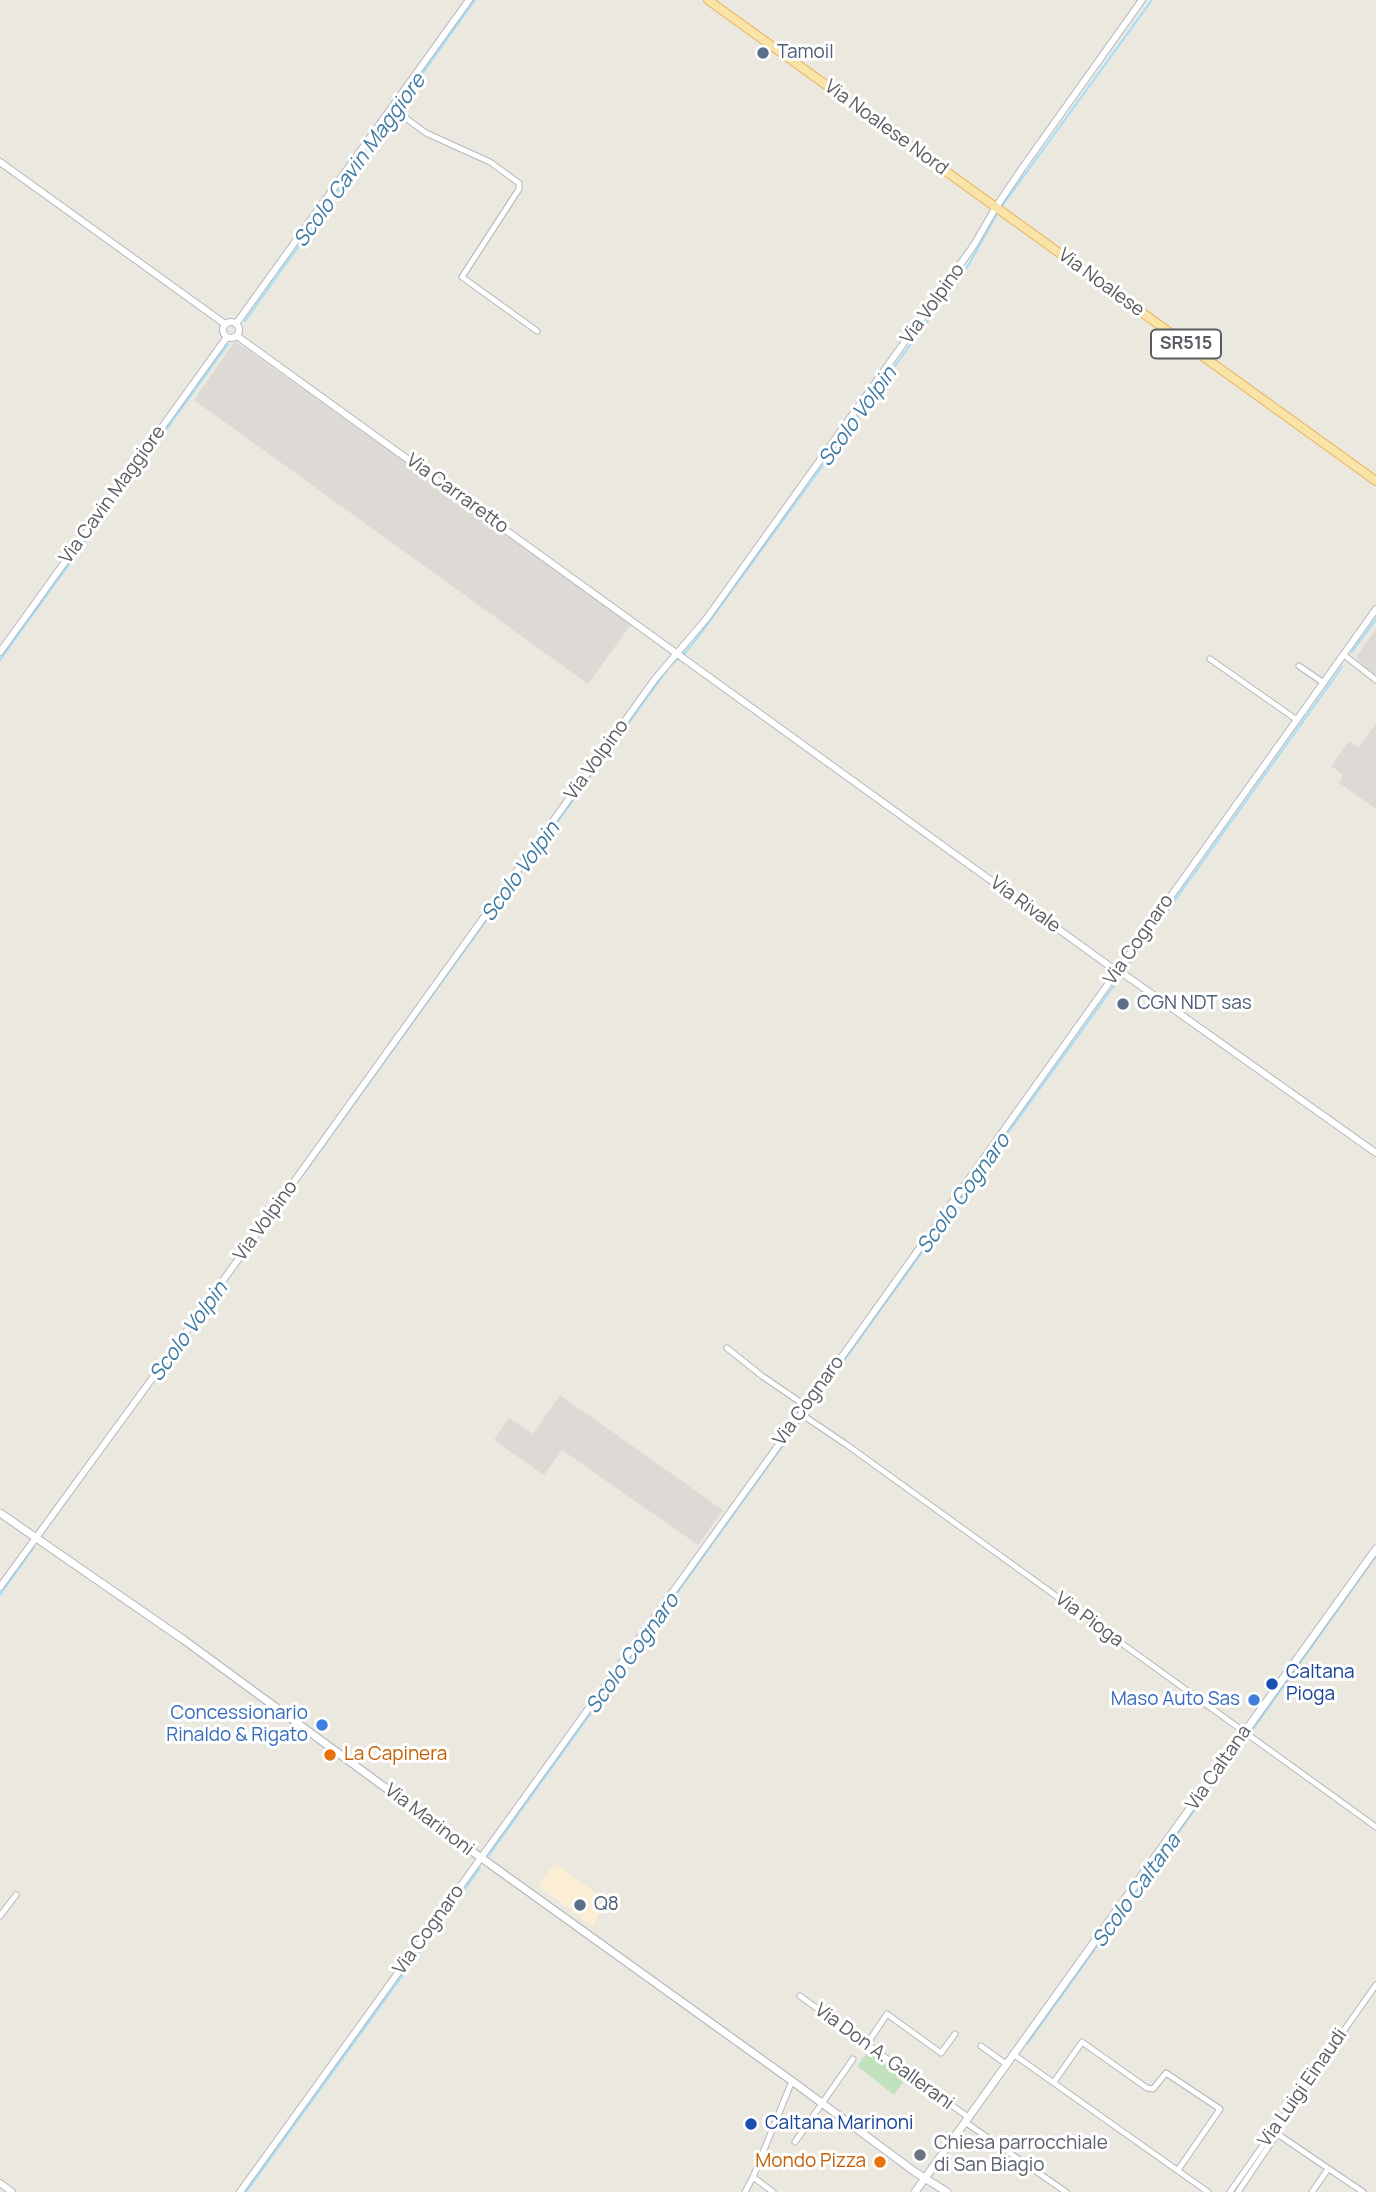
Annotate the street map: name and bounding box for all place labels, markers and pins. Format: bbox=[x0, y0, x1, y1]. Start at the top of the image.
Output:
place label: Tamoil bbox=[777, 42, 834, 64]
marker: Tamoil bbox=[755, 45, 771, 61]
place label: CGN NDT sas bbox=[1137, 993, 1252, 1015]
marker: CGN NDT sas bbox=[1115, 996, 1131, 1012]
place label: Caltana Pioga bbox=[1286, 1662, 1355, 1706]
marker: Caltana Pioga bbox=[1264, 1676, 1280, 1692]
place label: Maso Auto Sas bbox=[1111, 1689, 1240, 1711]
marker: Maso Auto Sas bbox=[1246, 1692, 1262, 1708]
place label: Concessionario Rinaldo & Rigato bbox=[166, 1703, 308, 1747]
marker: Concessionario Rinaldo & Rigato bbox=[314, 1717, 330, 1733]
place label: La Capinera bbox=[344, 1744, 447, 1766]
marker: La Capinera bbox=[322, 1747, 338, 1763]
place label: Q8 bbox=[594, 1894, 619, 1916]
marker: Q8 bbox=[572, 1897, 588, 1913]
place label: Caltana Marinoni bbox=[765, 2113, 913, 2135]
marker: Caltana Marinoni bbox=[743, 2116, 759, 2132]
place label: Chiesa parrocchiale di San Biagio bbox=[934, 2133, 1108, 2177]
marker: Chiesa parrocchiale di San Biagio bbox=[912, 2147, 928, 2163]
place label: Mondo Pizza bbox=[755, 2151, 866, 2173]
marker: Mondo Pizza bbox=[872, 2154, 888, 2170]

